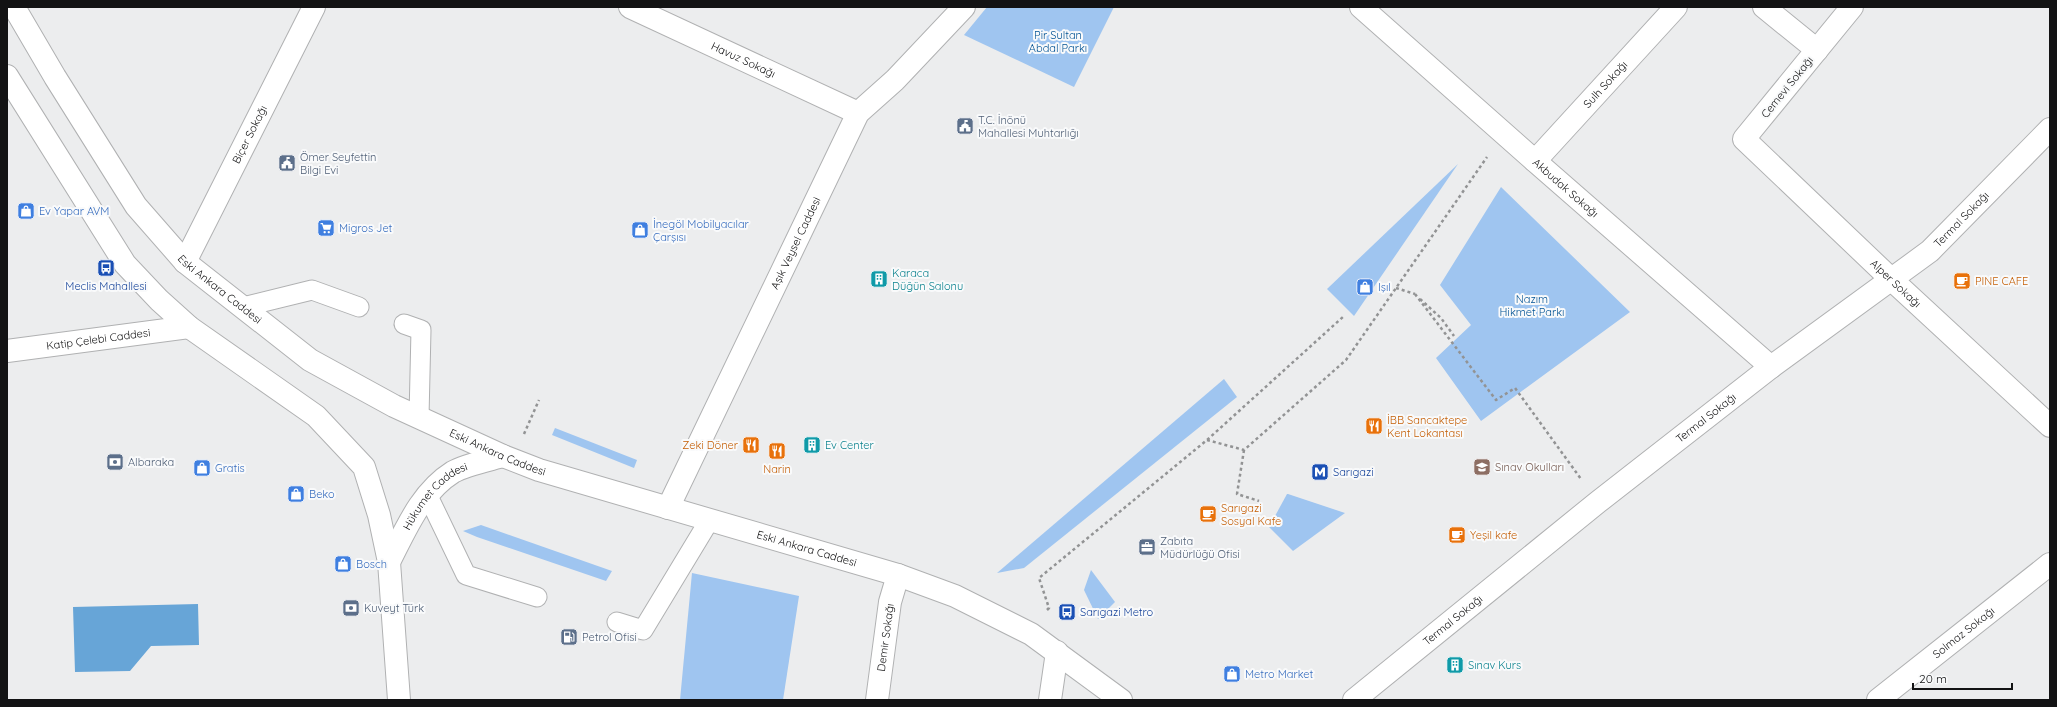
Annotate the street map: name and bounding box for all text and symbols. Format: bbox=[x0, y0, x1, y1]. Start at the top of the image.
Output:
park label: Pir Sultan Abdal Parkı bbox=[1029, 28, 1087, 55]
street label: Havuz Sokağı bbox=[709, 39, 778, 81]
street label: Cemevi Sokağı bbox=[1758, 53, 1816, 121]
street label: Sulh Sokağı bbox=[1580, 58, 1630, 111]
street label: Biçer Sokağı bbox=[229, 103, 270, 166]
place label: T.C. İnönü Mahallesi Muhtarlığı bbox=[978, 113, 1079, 140]
public building icon: T.C. İnönü Mahallesi Muhtarlığı bbox=[955, 116, 975, 136]
place label: Ömer Seyfettin Bilgi Evi bbox=[300, 150, 376, 177]
public building icon: Ömer Seyfettin Bilgi Evi bbox=[277, 153, 297, 173]
street label: Akbudak Sokağı bbox=[1530, 155, 1601, 220]
street label: Termal Sokağı bbox=[1931, 188, 1992, 250]
street label: Aşık Veysel Caddesi bbox=[767, 195, 824, 292]
shop icon: Ev Yapar AVM bbox=[16, 201, 36, 221]
place label: Ev Yapar AVM bbox=[39, 204, 109, 218]
place label: İnegöl Mobilyacılar Çarşısı bbox=[653, 217, 750, 244]
supermarket icon: Migros Jet bbox=[316, 218, 336, 238]
shop icon: İnegöl Mobilyacılar Çarşısı bbox=[630, 220, 650, 240]
place label: Migros Jet bbox=[339, 221, 393, 235]
street label: Eski Ankara Caddesi bbox=[175, 252, 265, 327]
street label: Alper Sokağı bbox=[1868, 256, 1924, 310]
bus stop icon: Meclis Mahallesi bbox=[96, 258, 116, 278]
place label: Karaca Düğün Salonu bbox=[892, 266, 963, 293]
building icon: Karaca Düğün Salonu bbox=[869, 269, 889, 289]
cafe icon: PINE CAFE bbox=[1952, 271, 1972, 291]
place label: PINE CAFE bbox=[1975, 274, 2028, 288]
shop icon: Işıl bbox=[1355, 277, 1375, 297]
place label: Meclis Mahallesi bbox=[65, 279, 147, 293]
place label: Işıl bbox=[1378, 280, 1391, 294]
park label: Nazım Hikmet Parkı bbox=[1500, 292, 1564, 319]
street label: Katip Çelebi Caddesi bbox=[45, 325, 151, 353]
street label: Termal Sokağı bbox=[1673, 390, 1739, 446]
place label: İBB Sancaktepe Kent Lokantası bbox=[1387, 413, 1467, 440]
restaurant icon: İBB Sancaktepe Kent Lokantası bbox=[1364, 416, 1384, 436]
street label: Eski Ankara Caddesi bbox=[447, 425, 547, 479]
restaurant icon: Zeki Döner bbox=[741, 435, 761, 455]
building icon: Ev Center bbox=[802, 435, 822, 455]
place label: Zeki Döner bbox=[682, 438, 739, 452]
place label: Ev Center bbox=[825, 438, 875, 452]
restaurant icon: Narin bbox=[767, 441, 787, 461]
bank icon: Albaraka bbox=[105, 452, 125, 472]
place label: Albaraka bbox=[128, 455, 174, 469]
school or university icon: Sınav Okulları bbox=[1472, 457, 1492, 477]
shop icon: Gratis bbox=[192, 458, 212, 478]
street label: Hükumet Caddesi bbox=[400, 459, 469, 532]
place label: Sınav Okulları bbox=[1495, 460, 1564, 474]
place label: Gratis bbox=[215, 461, 245, 475]
place label: Narin bbox=[763, 462, 791, 476]
metro station icon: Sarıgazi bbox=[1310, 462, 1330, 482]
place label: Sarıgazi bbox=[1333, 465, 1374, 479]
shop icon: Beko bbox=[286, 484, 306, 504]
place label: Beko bbox=[309, 487, 335, 501]
place label: Sarıgazi Sosyal Kafe bbox=[1221, 501, 1281, 528]
cafe icon: Sarıgazi Sosyal Kafe bbox=[1198, 504, 1218, 524]
cafe icon: Yeşil kafe bbox=[1447, 525, 1467, 545]
street label: Eski Ankara Caddesi bbox=[755, 527, 858, 570]
place label: Yeşil kafe bbox=[1470, 528, 1517, 542]
place label: Zabıta Müdürlüğü Ofisi bbox=[1160, 534, 1240, 561]
office icon: Zabıta Müdürlüğü Ofisi bbox=[1137, 537, 1157, 557]
shop icon: Bosch bbox=[333, 554, 353, 574]
place label: Bosch bbox=[356, 557, 387, 571]
street label: Termal Sokağı bbox=[1420, 592, 1485, 648]
bank icon: Kuveyt Türk bbox=[341, 598, 361, 618]
place label: Kuveyt Türk bbox=[364, 601, 424, 615]
bus stop icon: Sarıgazi Metro bbox=[1057, 602, 1077, 622]
street label: Demir Sokağı bbox=[874, 603, 897, 672]
street label: Solmaz Sokağı bbox=[1930, 604, 1997, 661]
place label: Sarıgazi Metro bbox=[1080, 605, 1154, 619]
fuel station icon: Petrol Ofisi bbox=[559, 627, 579, 647]
place label: Petrol Ofisi bbox=[582, 630, 637, 644]
building icon: Sınav Kurs bbox=[1445, 655, 1465, 675]
place label: Sınav Kurs bbox=[1468, 658, 1521, 672]
shop icon: Metro Market bbox=[1222, 664, 1242, 684]
scale bar bbox=[1913, 665, 2012, 691]
place label: Metro Market bbox=[1245, 667, 1314, 681]
text: 20 m bbox=[1919, 671, 1947, 686]

